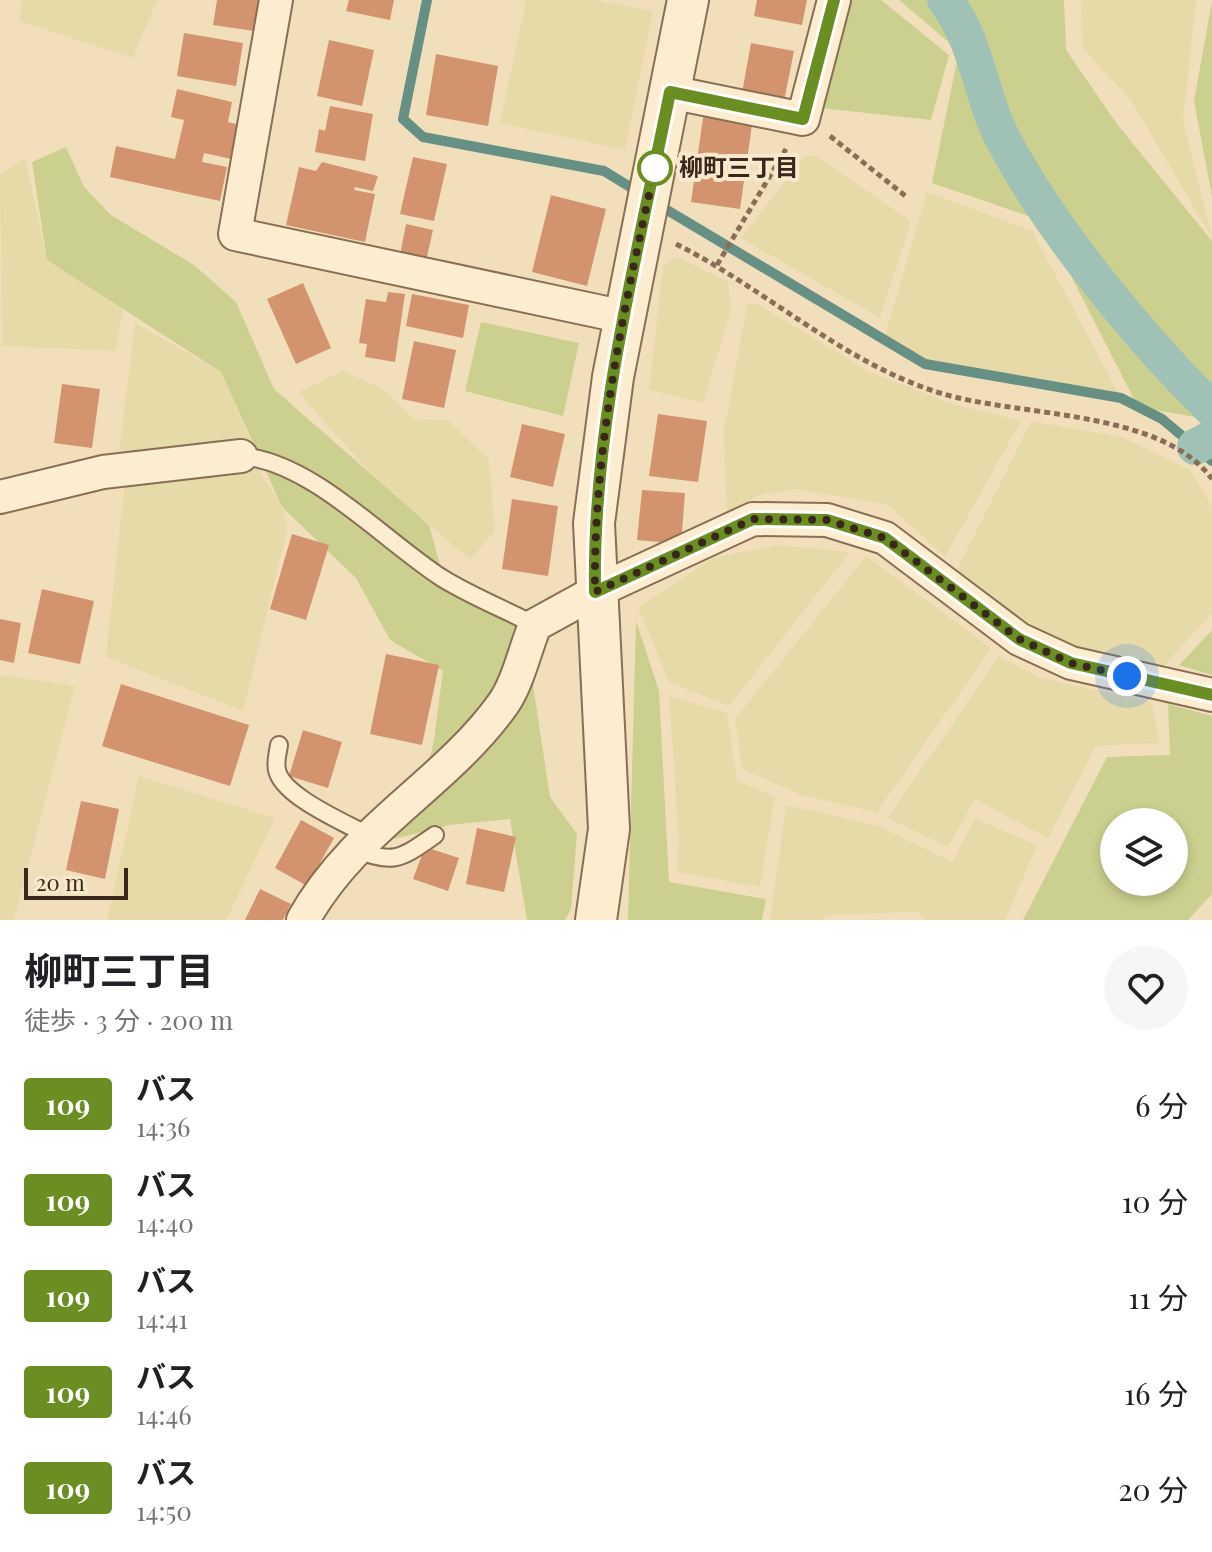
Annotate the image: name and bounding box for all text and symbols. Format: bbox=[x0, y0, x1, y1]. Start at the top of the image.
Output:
place label: 柳町三丁目 bbox=[679, 150, 799, 182]
marker: 柳町三丁目 bbox=[638, 151, 672, 185]
your location bbox=[1107, 656, 1147, 696]
map controls bbox=[1100, 808, 1188, 896]
button: layers bbox=[1100, 808, 1188, 896]
scale bar bbox=[24, 864, 128, 900]
text: 20 m bbox=[36, 867, 85, 897]
text: 柳町三丁目 bbox=[24, 944, 214, 995]
button: heart bbox=[1104, 946, 1188, 1030]
text: 徒歩 · 3 分 · 200 m bbox=[24, 1002, 233, 1037]
text: バス bbox=[136, 1068, 196, 1108]
text: 109 bbox=[46, 1085, 90, 1122]
text: 6 分 bbox=[1135, 1085, 1188, 1125]
text: 14:36 bbox=[136, 1109, 191, 1144]
text: バス bbox=[136, 1164, 196, 1204]
text: 109 bbox=[46, 1181, 90, 1218]
text: 10 分 bbox=[1121, 1181, 1188, 1221]
text: 14:40 bbox=[136, 1205, 194, 1240]
text: バス bbox=[136, 1260, 196, 1300]
text: 109 bbox=[46, 1277, 90, 1314]
text: 11 分 bbox=[1128, 1277, 1188, 1317]
text: 14:41 bbox=[136, 1301, 188, 1336]
text: バス bbox=[136, 1356, 196, 1396]
text: 109 bbox=[46, 1373, 90, 1410]
text: 16 分 bbox=[1124, 1373, 1188, 1413]
text: 14:46 bbox=[136, 1397, 192, 1432]
text: バス bbox=[136, 1452, 196, 1492]
text: 109 bbox=[46, 1469, 90, 1506]
text: 20 分 bbox=[1118, 1469, 1188, 1509]
text: 14:50 bbox=[136, 1493, 192, 1528]

